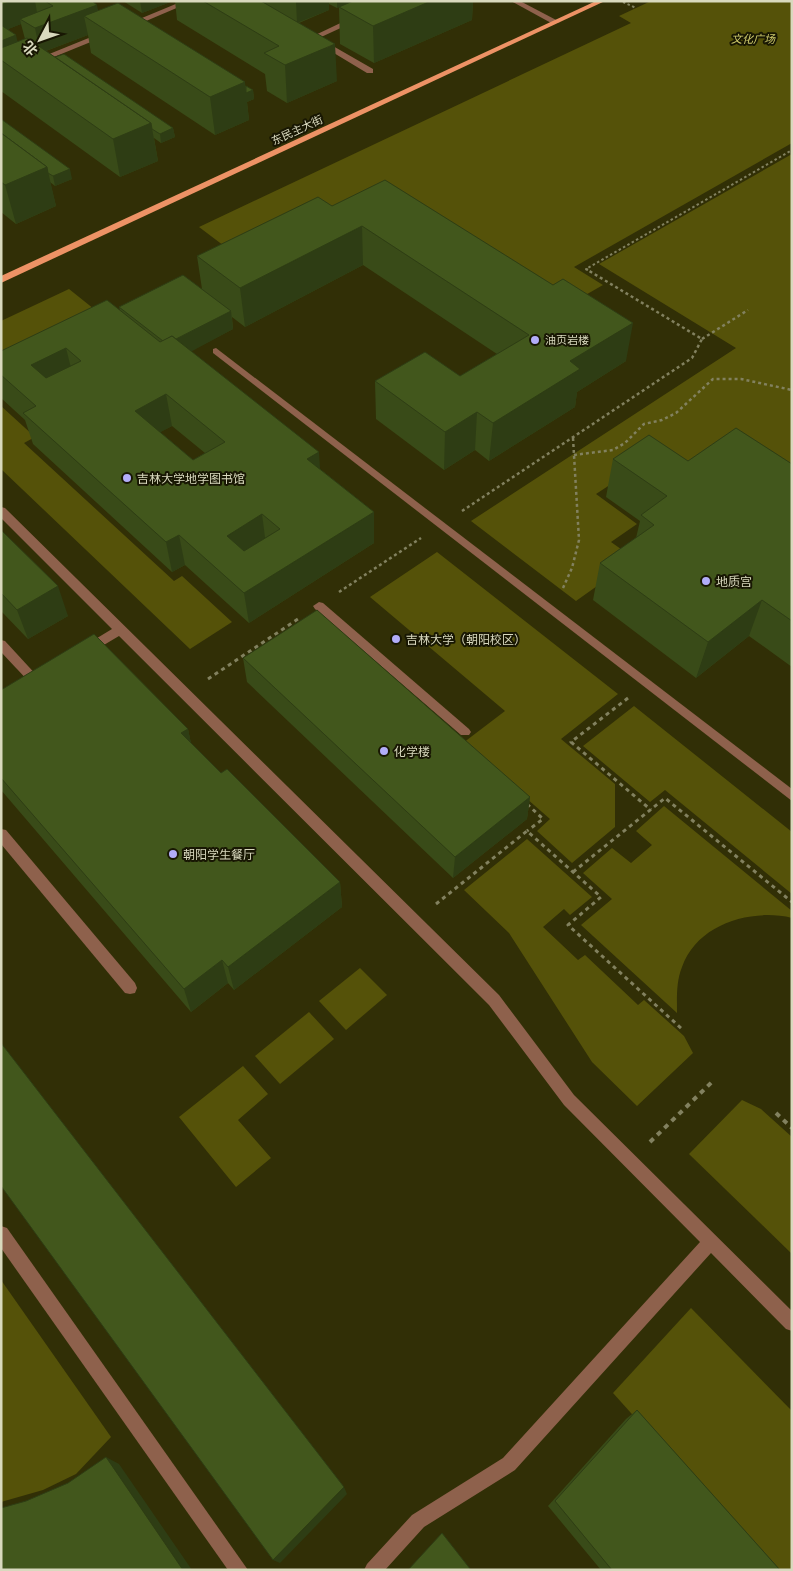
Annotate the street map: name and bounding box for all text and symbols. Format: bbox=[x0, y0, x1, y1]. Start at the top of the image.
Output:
north arrow bbox=[15, 15, 65, 65]
park label: 文化广场 bbox=[731, 32, 776, 46]
text: 北 bbox=[19, 37, 42, 60]
street label: 东民主大街 bbox=[269, 112, 325, 148]
place label: 油页岩楼 bbox=[545, 333, 589, 347]
marker: 油页岩楼 bbox=[529, 334, 541, 346]
place label: 吉林大学地学图书馆 bbox=[137, 471, 245, 486]
marker: 吉林大学地学图书馆 bbox=[121, 472, 133, 484]
place label: 地质宫 bbox=[716, 574, 752, 589]
marker: 地质宫 bbox=[700, 575, 712, 587]
place label: 吉林大学（朝阳校区） bbox=[406, 632, 526, 647]
marker: 吉林大学（朝阳校区） bbox=[390, 633, 402, 645]
place label: 化学楼 bbox=[394, 744, 430, 759]
marker: 化学楼 bbox=[378, 745, 390, 757]
place label: 朝阳学生餐厅 bbox=[183, 847, 255, 862]
marker: 朝阳学生餐厅 bbox=[167, 848, 179, 860]

